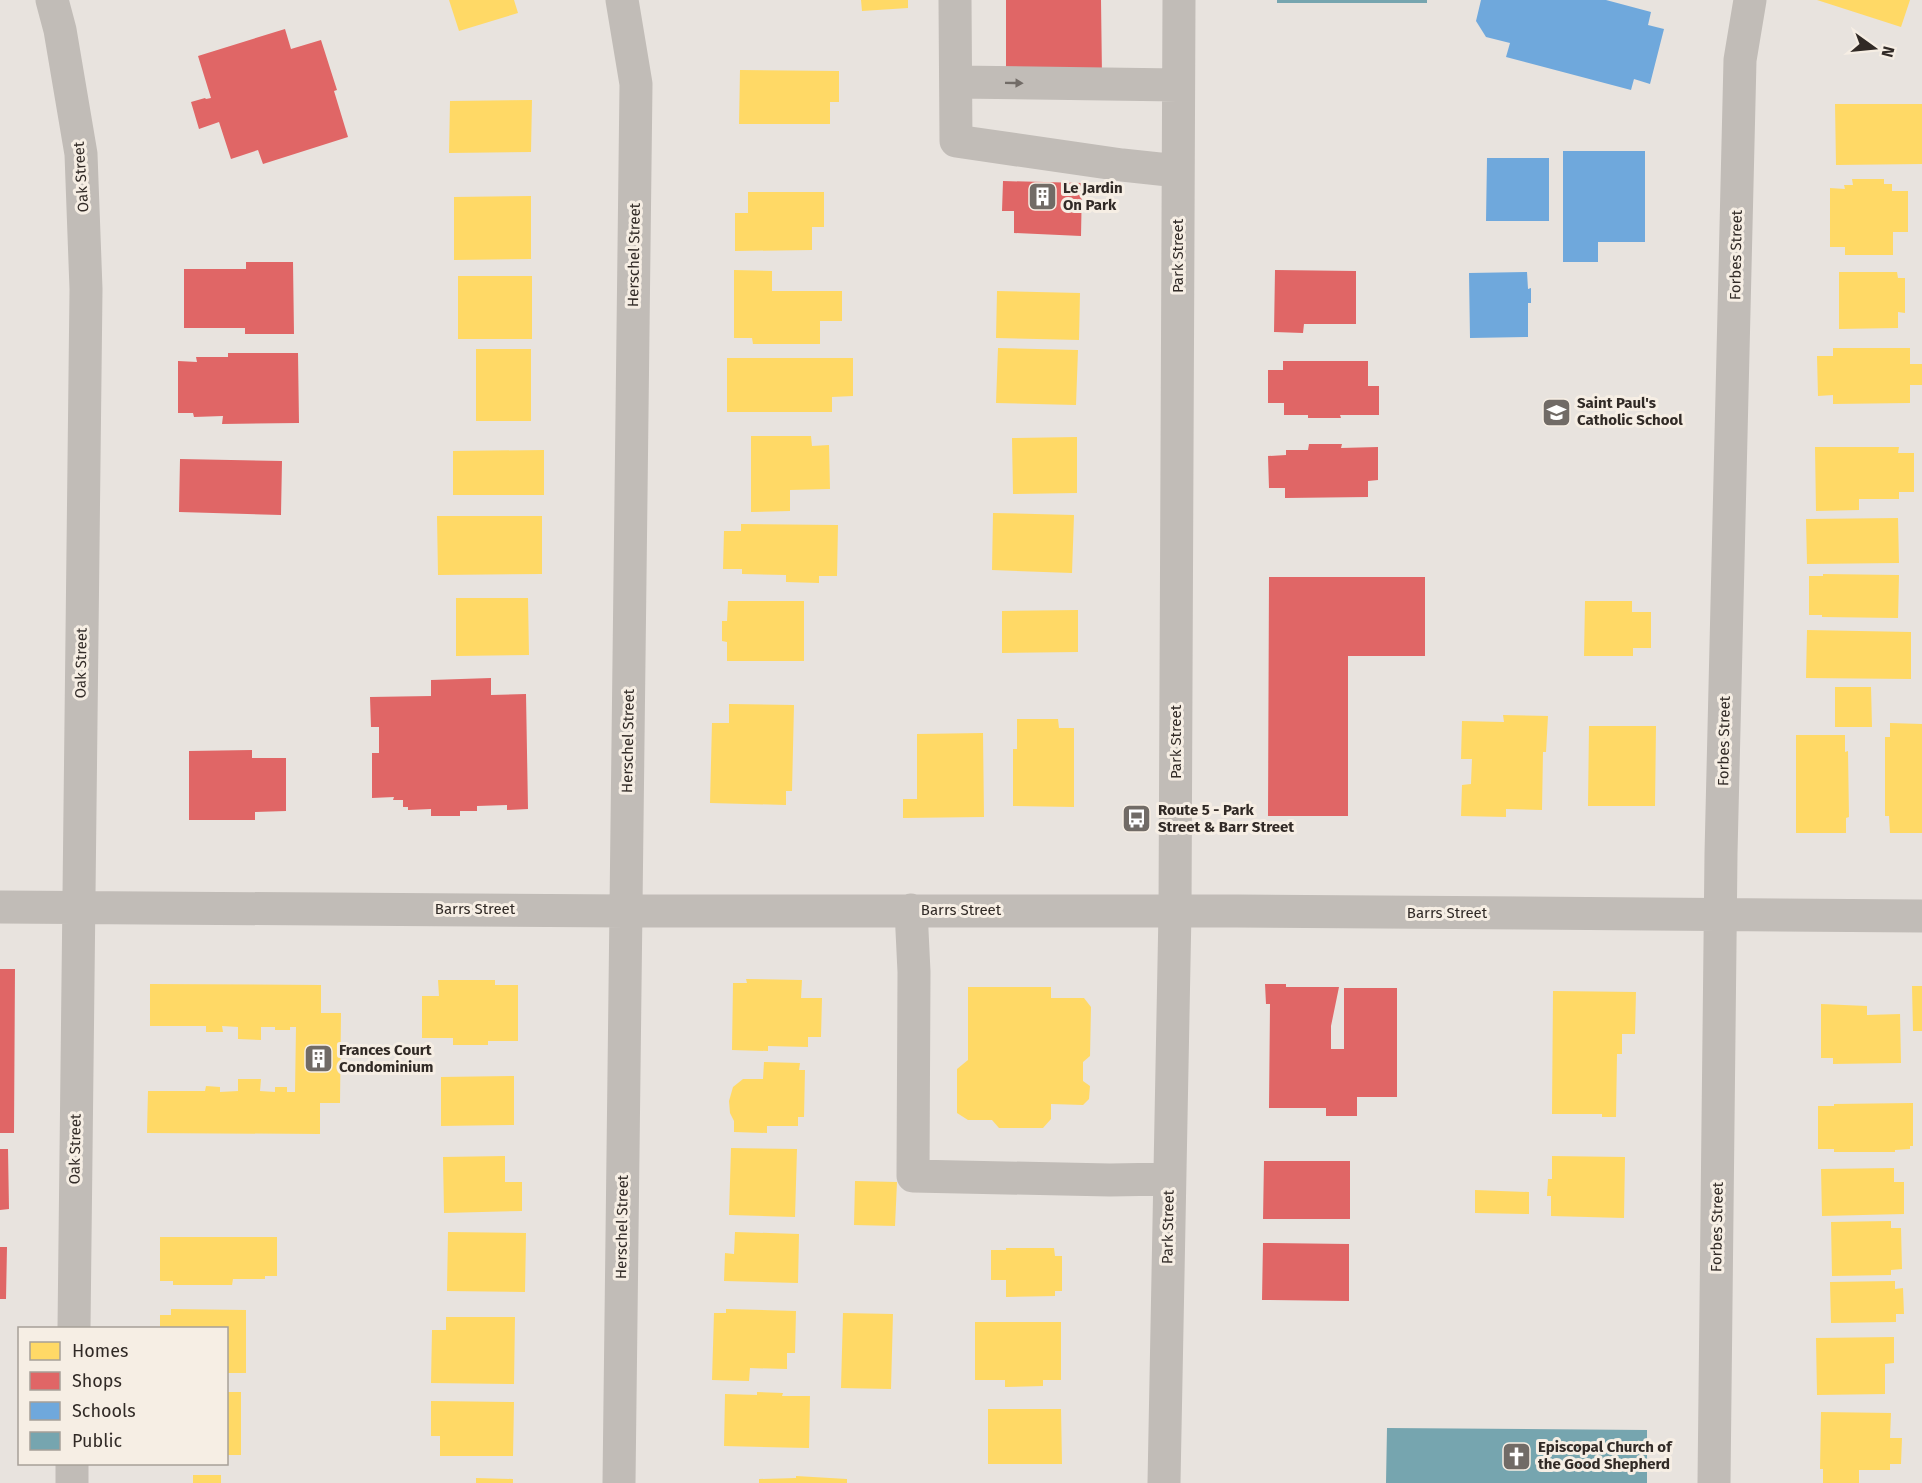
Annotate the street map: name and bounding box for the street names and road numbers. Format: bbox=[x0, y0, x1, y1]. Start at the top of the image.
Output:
street label: Oak Street bbox=[70, 141, 92, 213]
street label: Herschel Street bbox=[624, 202, 644, 307]
street label: Forbes Street bbox=[1726, 209, 1746, 300]
street label: Park Street bbox=[1169, 218, 1187, 293]
street label: Oak Street bbox=[71, 627, 91, 699]
street label: Herschel Street bbox=[618, 688, 638, 793]
street label: Forbes Street bbox=[1714, 695, 1734, 786]
street label: Park Street bbox=[1167, 704, 1185, 779]
street label: Barrs Street bbox=[435, 900, 516, 918]
street label: Barrs Street bbox=[921, 901, 1002, 919]
street label: Barrs Street bbox=[1407, 904, 1488, 922]
street label: Oak Street bbox=[65, 1113, 85, 1185]
street label: Herschel Street bbox=[612, 1174, 632, 1279]
street label: Forbes Street bbox=[1707, 1181, 1727, 1272]
street label: Park Street bbox=[1158, 1189, 1178, 1264]

